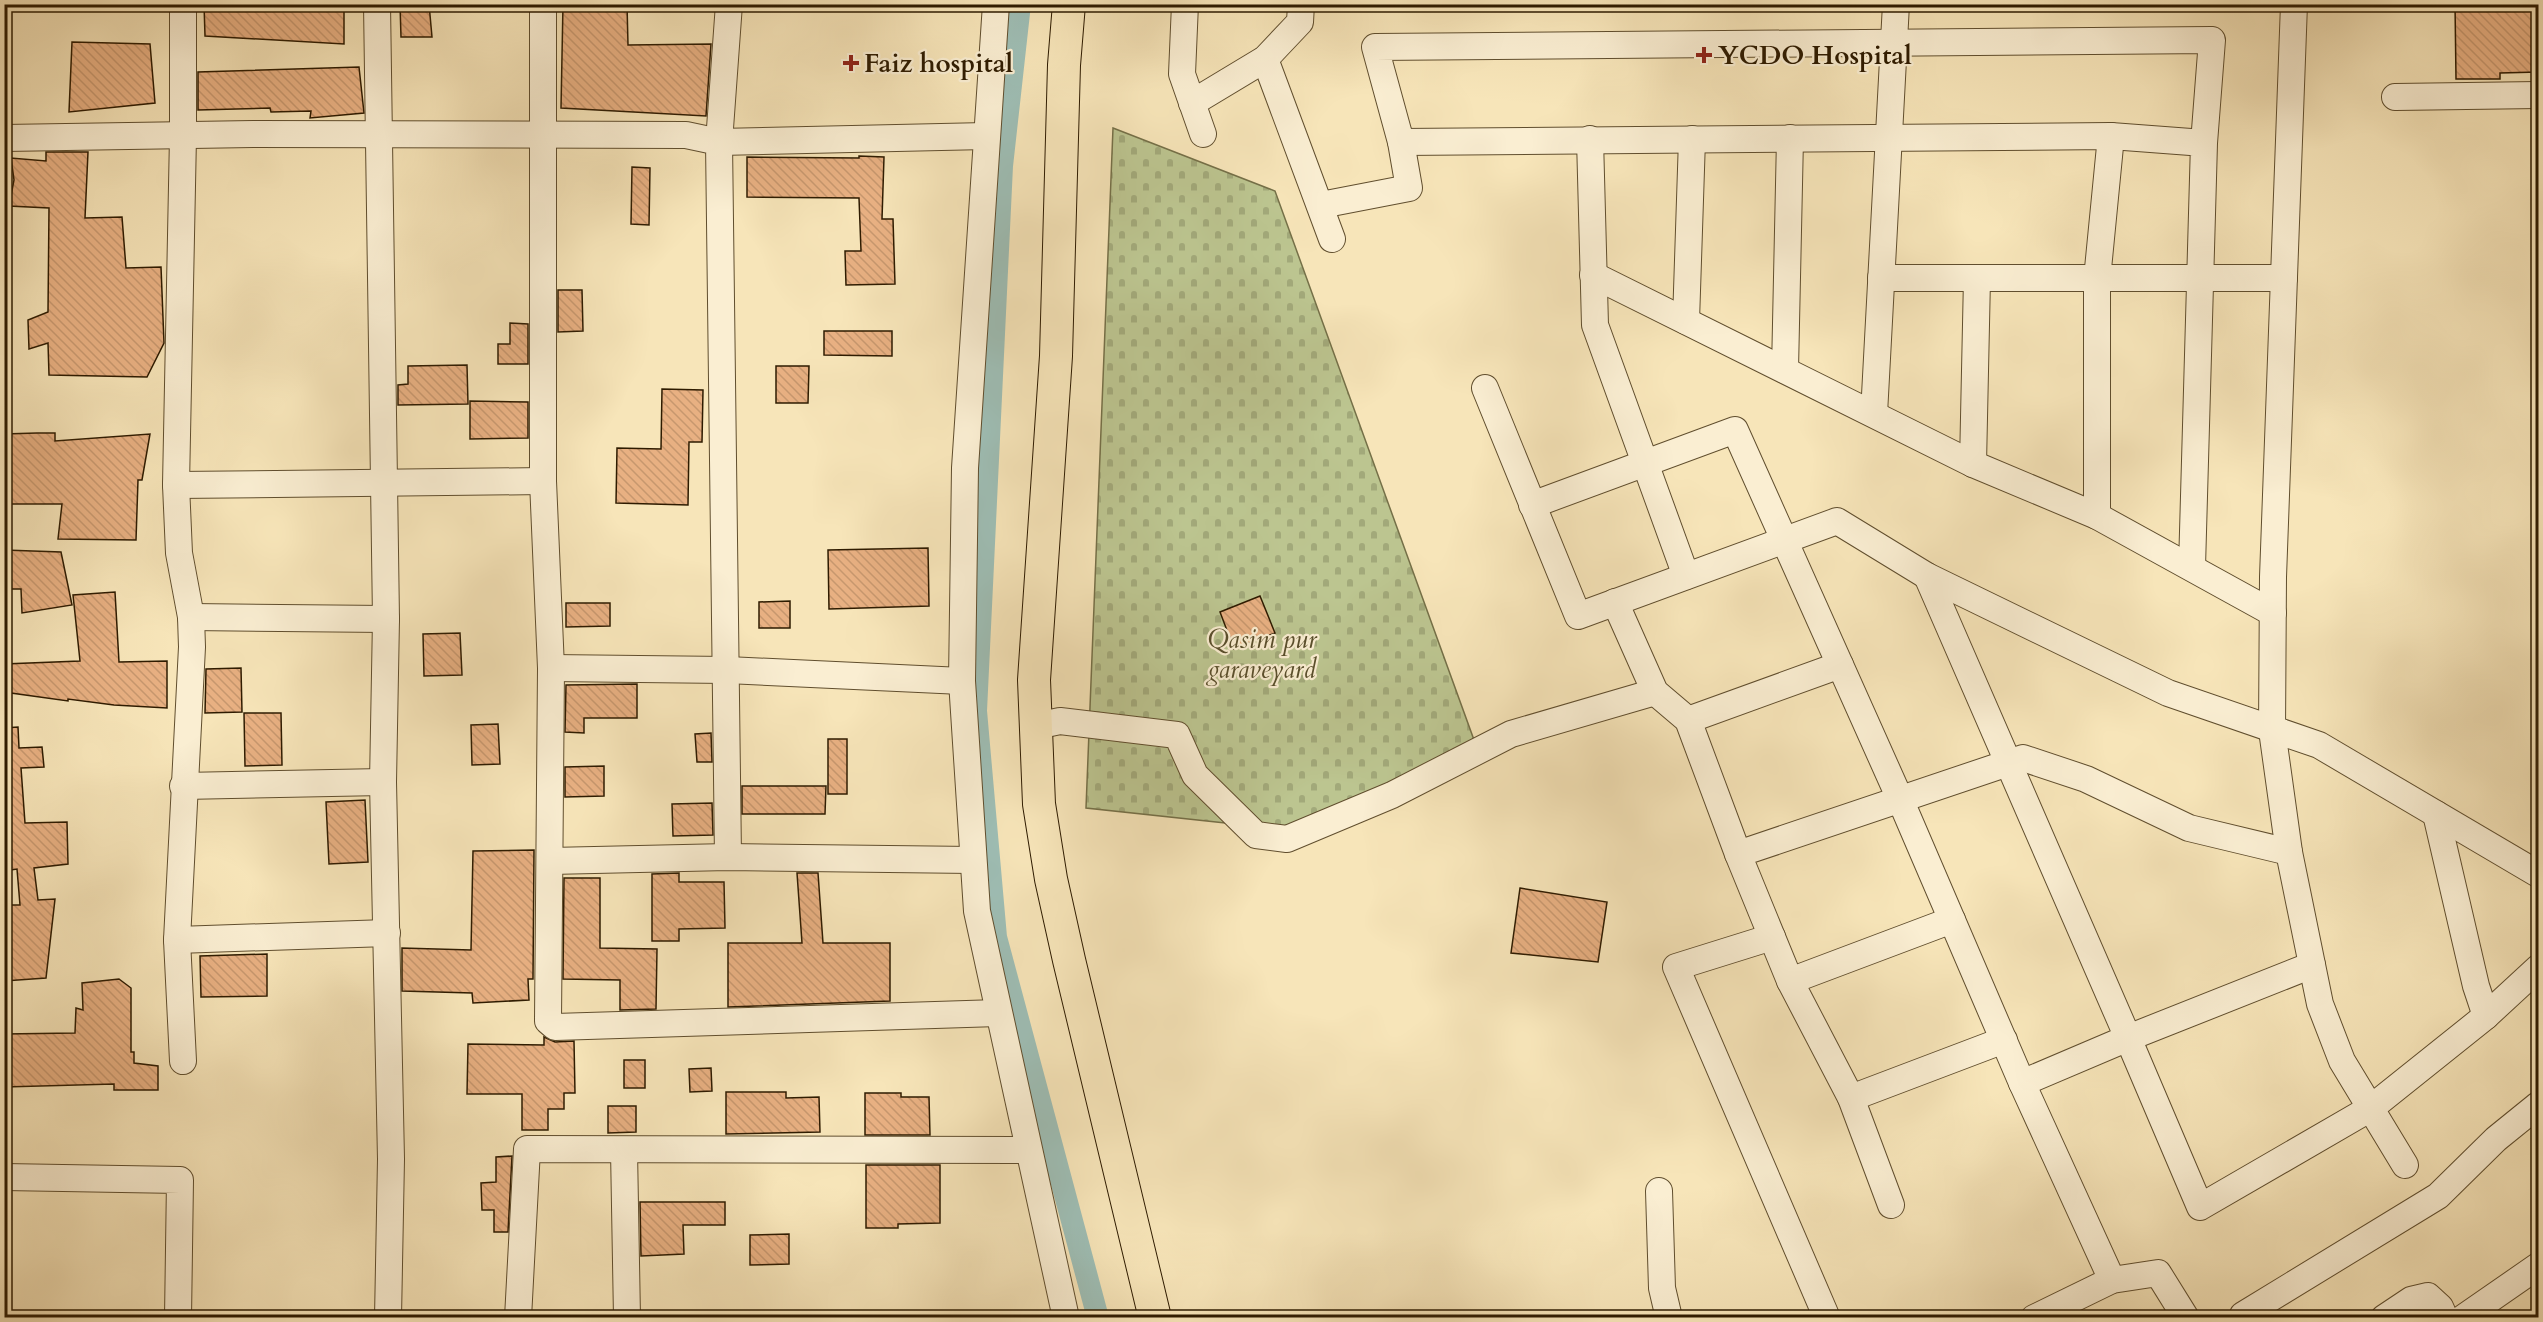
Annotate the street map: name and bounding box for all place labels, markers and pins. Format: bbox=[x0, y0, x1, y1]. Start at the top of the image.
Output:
place label: YCDO Hospital bbox=[1718, 38, 1912, 73]
place label: Faiz hospital bbox=[864, 46, 1014, 81]
marker: YCDO Hospital bbox=[1695, 46, 1713, 64]
marker: Faiz hospital bbox=[842, 54, 860, 72]

